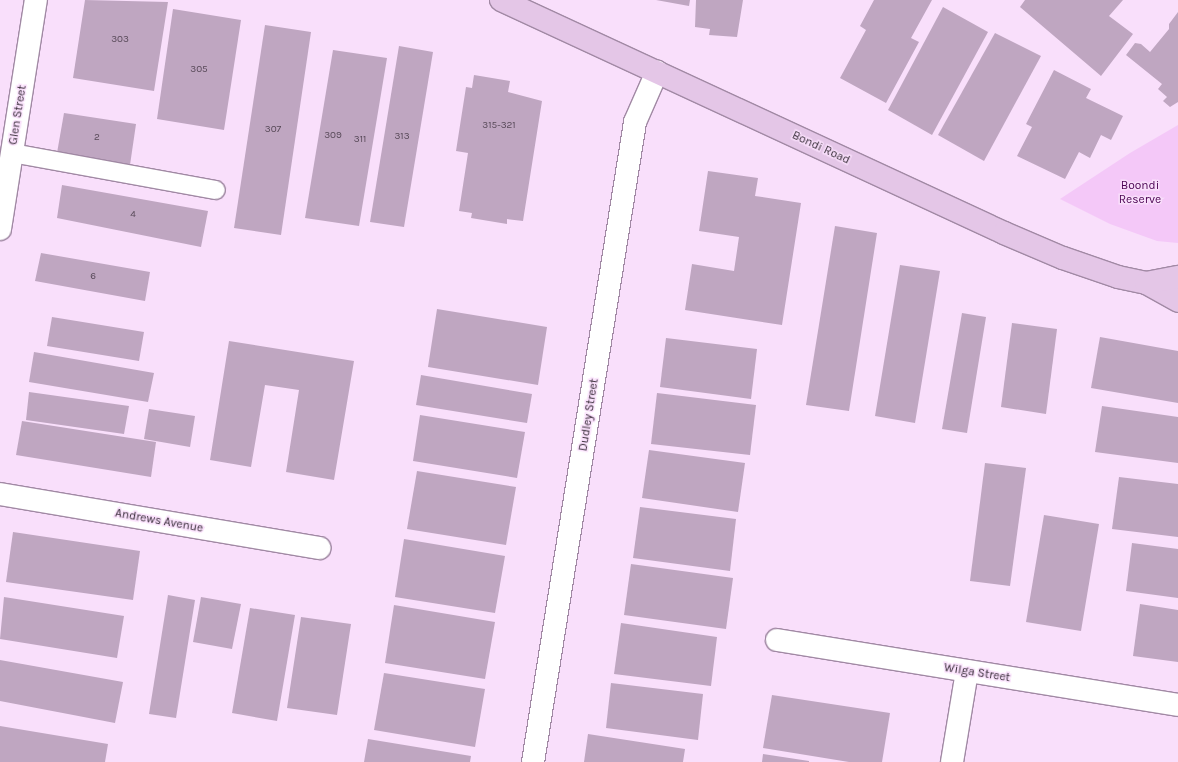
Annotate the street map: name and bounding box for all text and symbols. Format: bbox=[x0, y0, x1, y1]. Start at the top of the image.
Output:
house number: 303 bbox=[111, 34, 129, 46]
house number: 305 bbox=[190, 64, 208, 76]
street label: Glen Street bbox=[6, 84, 30, 146]
house number: 315-321 bbox=[482, 120, 516, 132]
house number: 307 bbox=[265, 124, 281, 136]
street label: Bondi Road bbox=[790, 128, 852, 168]
house number: 309 bbox=[324, 130, 342, 142]
house number: 313 bbox=[394, 131, 410, 143]
house number: 2 bbox=[94, 132, 100, 144]
house number: 311 bbox=[354, 134, 366, 146]
park label: Boondi Reserve bbox=[1119, 179, 1161, 207]
house number: 4 bbox=[130, 209, 136, 221]
house number: 6 bbox=[90, 271, 96, 283]
street label: Dudley Street bbox=[576, 378, 602, 452]
street label: Andrews Avenue bbox=[114, 506, 204, 536]
street label: Wilga Street bbox=[943, 661, 1011, 685]

